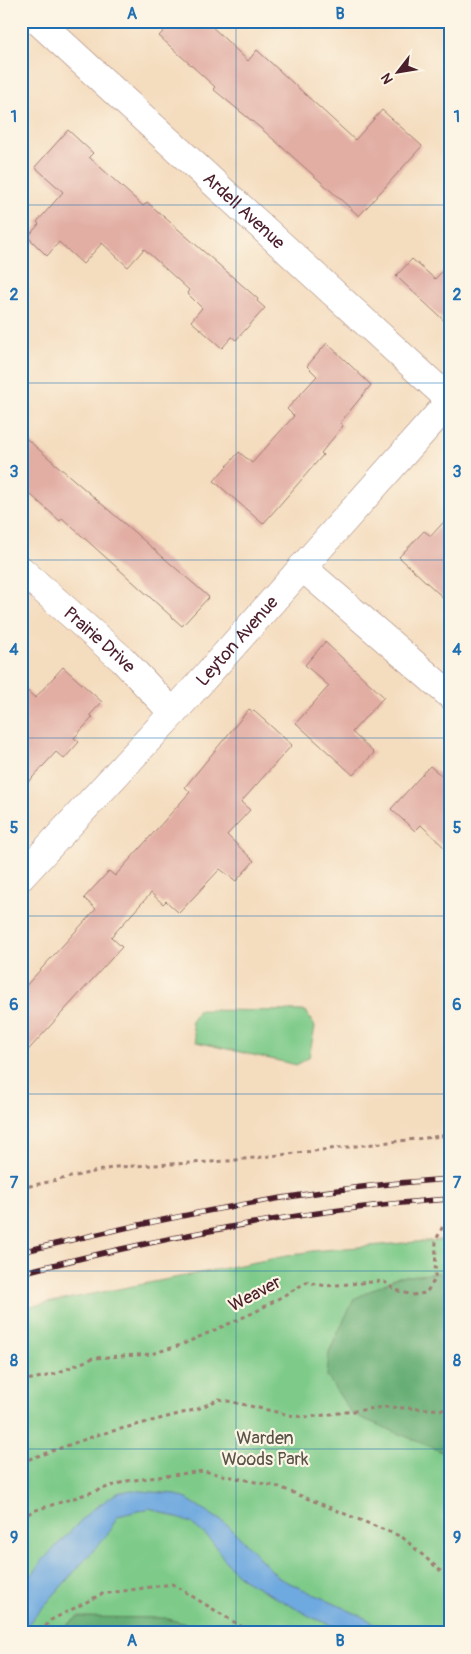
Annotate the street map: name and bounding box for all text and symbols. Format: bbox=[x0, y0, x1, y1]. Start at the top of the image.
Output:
text: A bbox=[127, 4, 138, 24]
text: B bbox=[335, 4, 345, 24]
north arrow bbox=[374, 48, 424, 98]
text: N bbox=[378, 70, 397, 87]
text: 1 bbox=[11, 107, 17, 127]
text: 1 bbox=[454, 107, 460, 127]
street label: Ardell Avenue bbox=[198, 167, 290, 254]
text: 2 bbox=[10, 285, 19, 305]
text: 2 bbox=[453, 285, 462, 305]
text: 3 bbox=[10, 462, 19, 482]
text: 3 bbox=[453, 462, 462, 482]
street label: Leyton Avenue bbox=[191, 591, 283, 691]
street label: Prairie Drive bbox=[59, 602, 141, 678]
text: 4 bbox=[9, 640, 19, 660]
text: 4 bbox=[452, 640, 462, 660]
text: 5 bbox=[10, 818, 19, 838]
text: 5 bbox=[453, 818, 462, 838]
text: 6 bbox=[9, 995, 19, 1015]
text: 6 bbox=[452, 995, 462, 1015]
text: 7 bbox=[10, 1173, 19, 1193]
text: 7 bbox=[453, 1173, 462, 1193]
street label: Weaver bbox=[225, 1270, 286, 1317]
text: 8 bbox=[10, 1351, 18, 1371]
text: 8 bbox=[453, 1351, 461, 1371]
park label: Warden Woods Park bbox=[221, 1427, 309, 1471]
text: 9 bbox=[10, 1528, 18, 1548]
text: 9 bbox=[453, 1528, 461, 1548]
text: A bbox=[127, 1631, 138, 1651]
text: B bbox=[335, 1631, 345, 1651]

